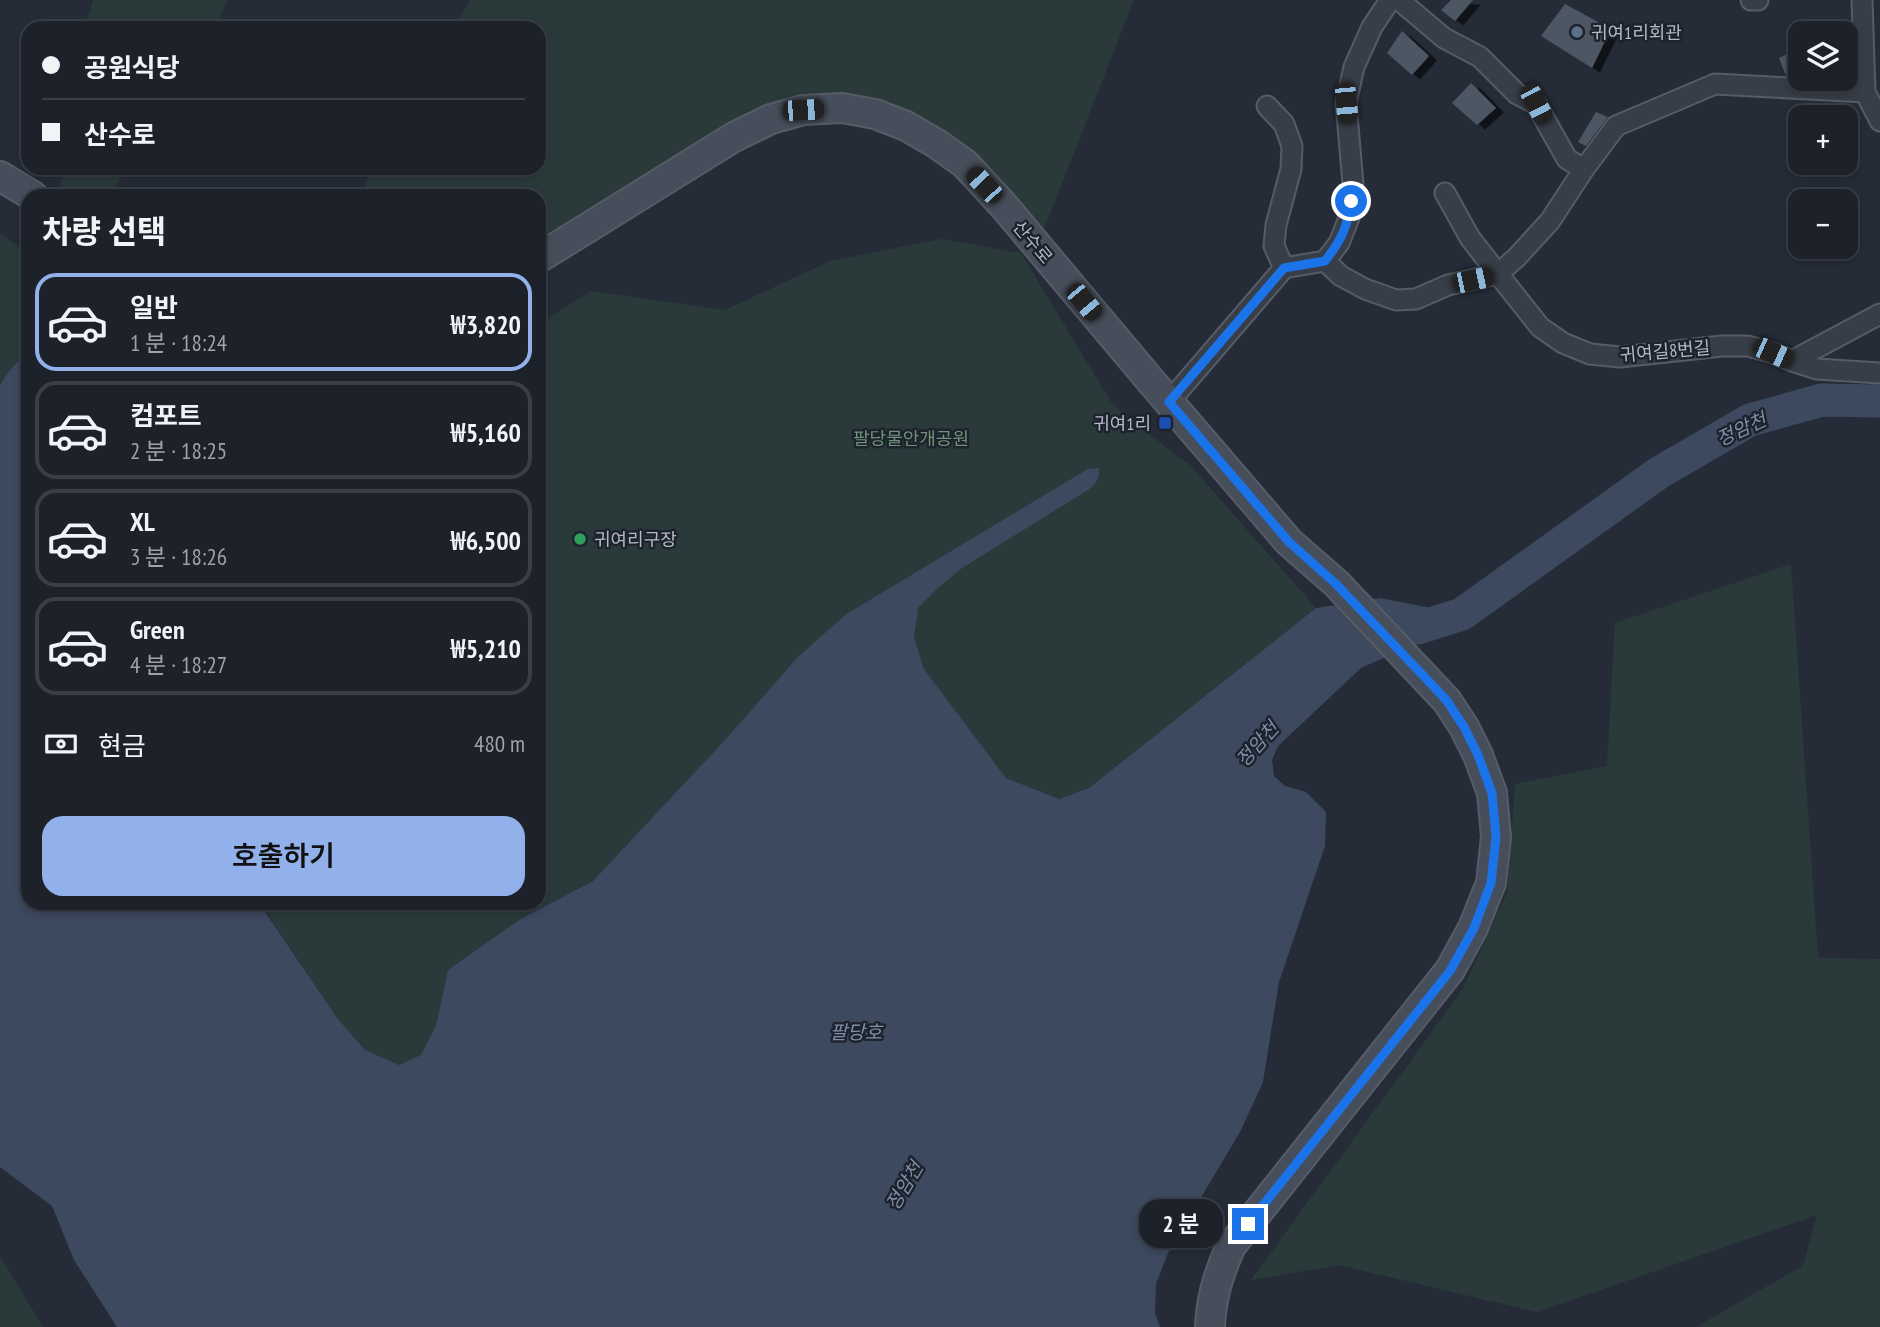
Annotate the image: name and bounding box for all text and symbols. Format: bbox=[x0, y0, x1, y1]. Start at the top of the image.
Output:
place label: 귀여1리회관 bbox=[1591, 21, 1682, 44]
map controls bbox=[1788, 21, 1858, 259]
button: layers bbox=[1788, 21, 1858, 91]
marker: 귀여1리회관 bbox=[1569, 24, 1585, 40]
text: 공원식당 bbox=[84, 51, 180, 84]
car bbox=[1334, 81, 1359, 125]
car bbox=[1517, 81, 1556, 127]
car bbox=[782, 98, 825, 122]
button: + bbox=[1788, 105, 1858, 175]
text: 산수로 bbox=[84, 118, 156, 151]
car bbox=[962, 162, 1007, 208]
route start bbox=[1335, 185, 1367, 217]
button: − bbox=[1788, 189, 1858, 259]
text: 차량 선택 bbox=[42, 210, 166, 252]
street label: 산수로 bbox=[1008, 216, 1058, 268]
car bbox=[1451, 265, 1496, 295]
car bbox=[1063, 279, 1106, 325]
icon: car bbox=[46, 291, 109, 354]
text: 일반 bbox=[130, 291, 178, 324]
text: ₩3,820 bbox=[451, 308, 521, 341]
text: 1 분 · 18:24 bbox=[130, 328, 227, 357]
car bbox=[1750, 335, 1797, 371]
street label: 귀여길8번길 bbox=[1619, 336, 1711, 366]
icon: car bbox=[46, 399, 109, 462]
text: 컴포트 bbox=[130, 399, 202, 432]
water label: 정암천 bbox=[1712, 406, 1771, 451]
place label: 귀여1리 bbox=[1093, 412, 1151, 435]
marker: 귀여1리 bbox=[1157, 415, 1173, 431]
text: ₩5,160 bbox=[451, 416, 521, 449]
park label: 팔당물안개공원 bbox=[853, 427, 969, 450]
text: 2 분 · 18:25 bbox=[130, 436, 227, 465]
text: XL bbox=[130, 505, 155, 538]
icon: car bbox=[46, 507, 109, 570]
text: ₩6,500 bbox=[451, 524, 521, 557]
place label: 귀여리구장 bbox=[594, 528, 677, 551]
marker: 귀여리구장 bbox=[572, 531, 588, 547]
text: 3 분 · 18:26 bbox=[130, 542, 227, 571]
text: Green bbox=[130, 613, 185, 646]
icon: car bbox=[46, 615, 109, 678]
text: ₩5,210 bbox=[451, 632, 521, 665]
text: 4 분 · 18:27 bbox=[130, 650, 227, 679]
water label: 정암천 bbox=[1231, 715, 1284, 772]
icon: cash bbox=[42, 725, 80, 763]
text: 현금 bbox=[98, 729, 146, 762]
text: 480 m bbox=[474, 729, 525, 758]
button: 호출하기 bbox=[42, 816, 525, 896]
water label: 팔당호 bbox=[830, 1020, 884, 1044]
water label: 정암천 bbox=[880, 1156, 929, 1215]
callout: 2 분 bbox=[1140, 1200, 1224, 1248]
route end bbox=[1232, 1208, 1264, 1240]
text: 2 분 bbox=[1163, 1209, 1199, 1238]

